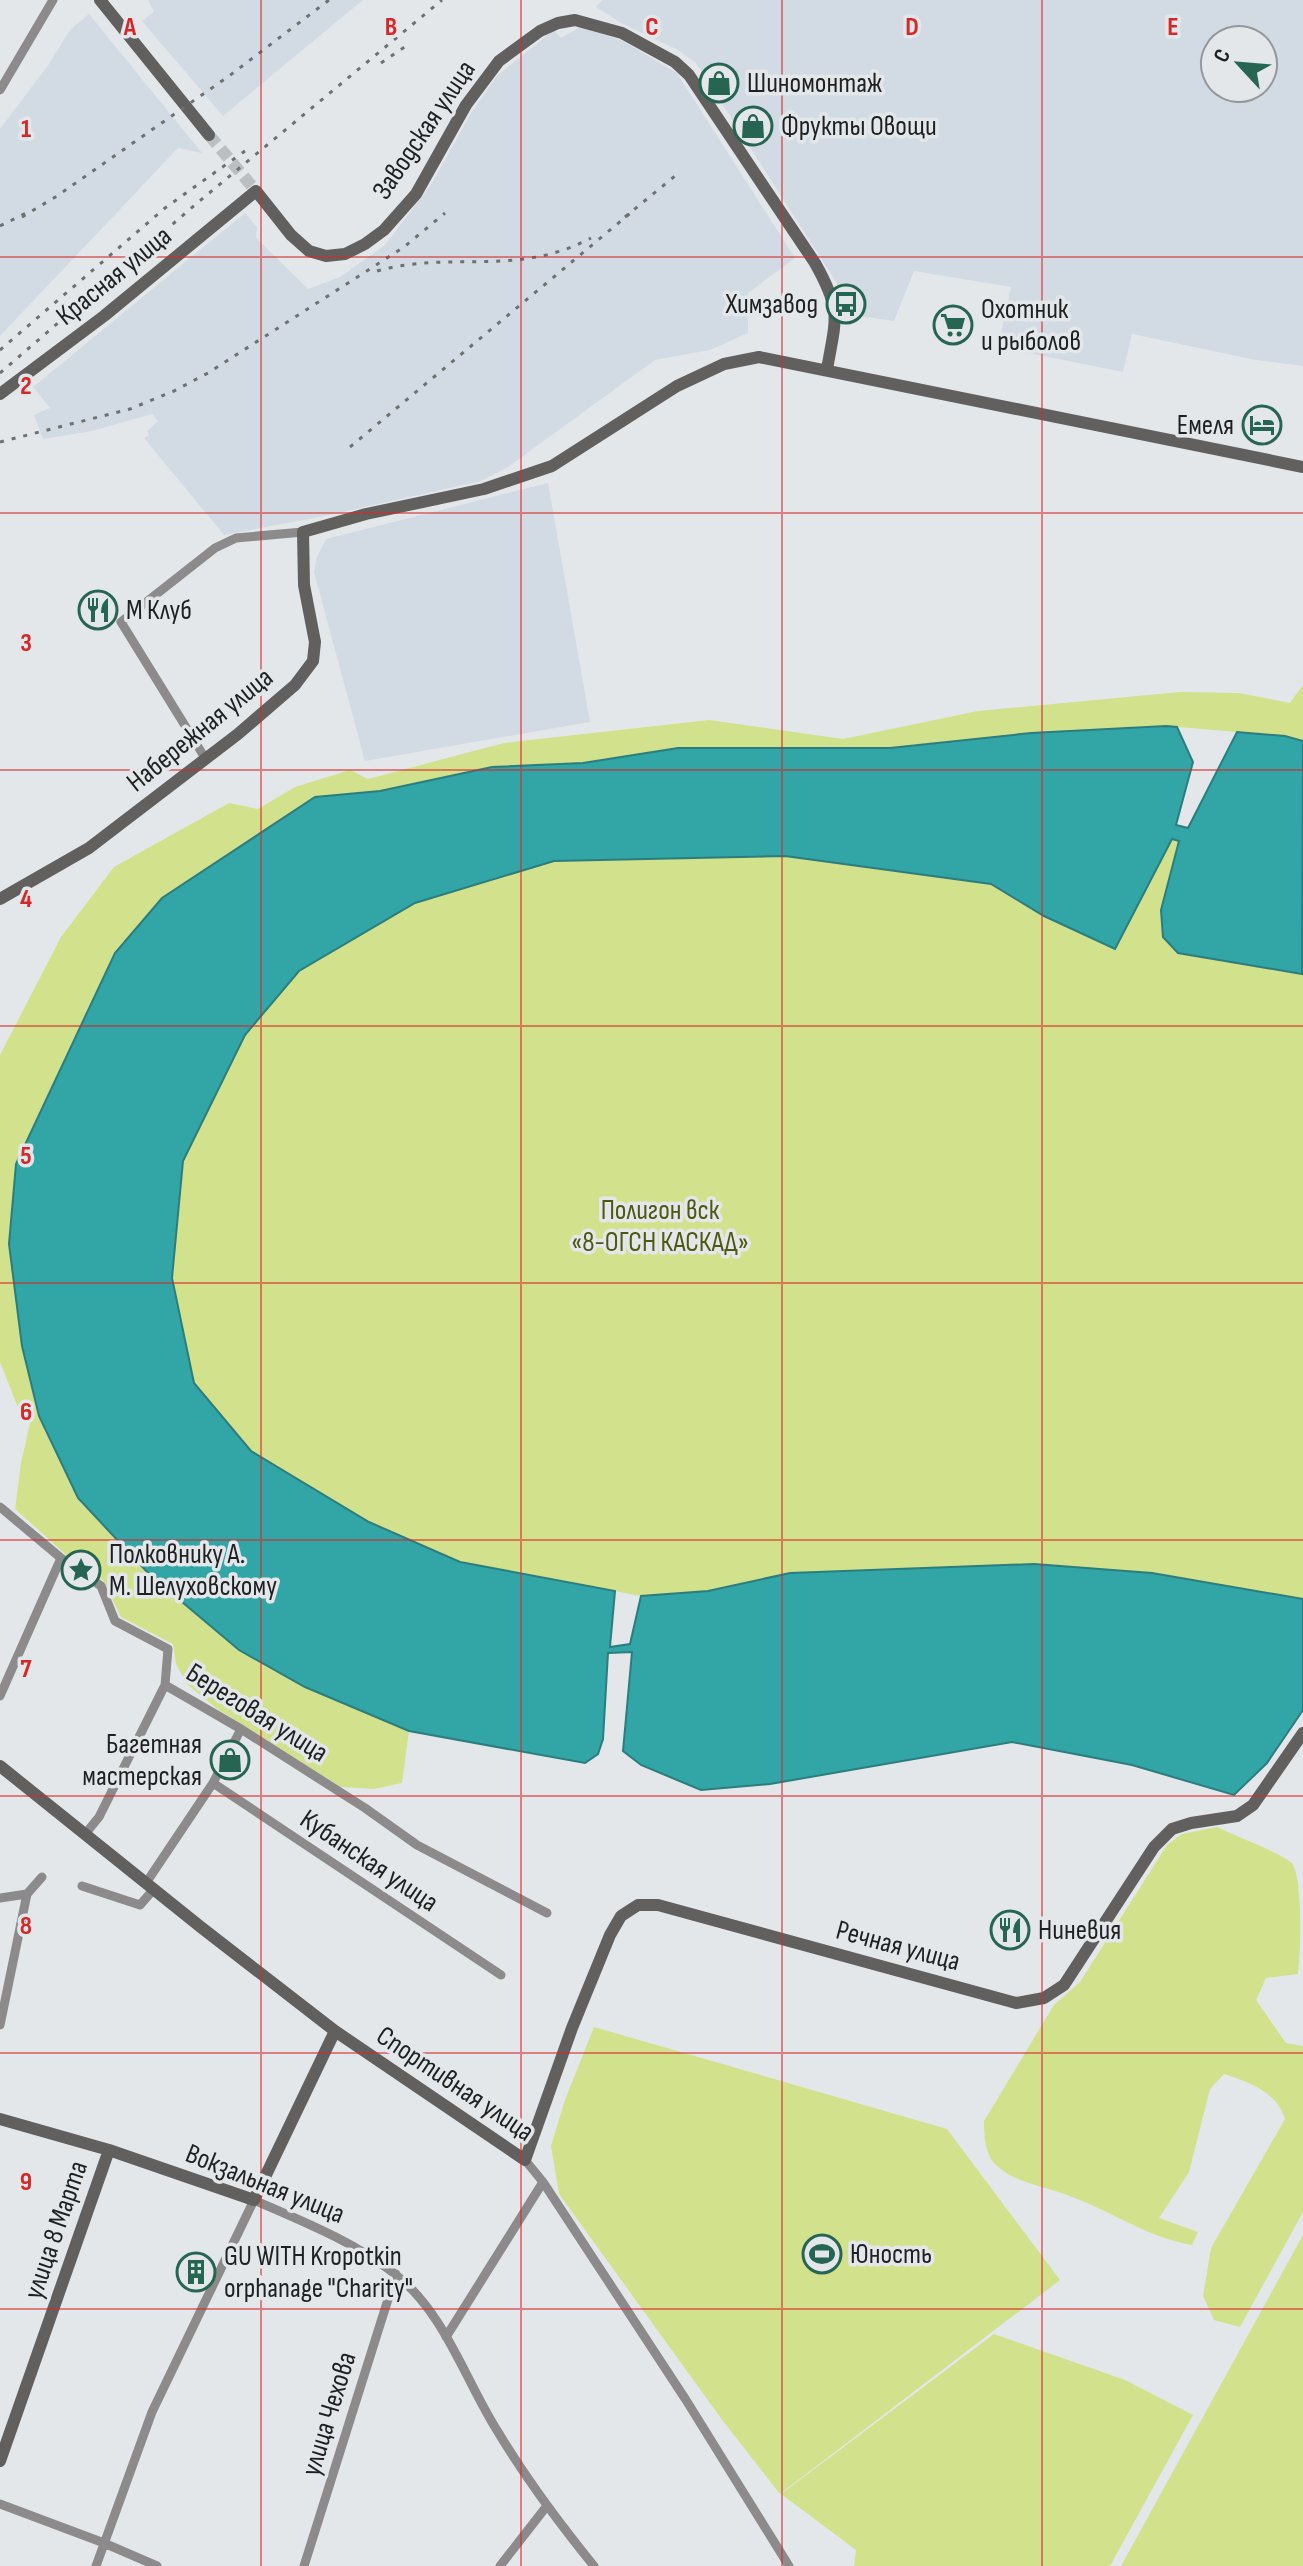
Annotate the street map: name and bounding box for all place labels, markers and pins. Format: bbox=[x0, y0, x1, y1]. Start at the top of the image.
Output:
shop icon: Шиномонтаж bbox=[698, 62, 740, 104]
place label: Шиномонтаж bbox=[747, 67, 882, 100]
shop icon: Фрукты Овощи bbox=[732, 105, 774, 147]
place label: Фрукты Овощи bbox=[781, 110, 937, 143]
bus stop icon: Химзавод bbox=[825, 283, 867, 325]
place label: Химзавод bbox=[724, 288, 818, 321]
place label: Охотник и рыболов bbox=[981, 293, 1081, 358]
supermarket icon: Охотник и рыболов bbox=[932, 304, 974, 346]
hotel icon: Емеля bbox=[1241, 404, 1283, 446]
place label: Емеля bbox=[1177, 409, 1234, 442]
restaurant icon: М Клуб bbox=[77, 589, 119, 631]
place label: М Клуб bbox=[126, 594, 192, 627]
place label: Полковнику А. М. Шелуховскому bbox=[109, 1538, 277, 1603]
place icon: Полковнику А. М. Шелуховскому bbox=[60, 1549, 102, 1591]
place label: Багетная мастерская bbox=[82, 1728, 202, 1793]
shop icon: Багетная мастерская bbox=[209, 1739, 251, 1781]
restaurant icon: Ниневия bbox=[989, 1909, 1031, 1951]
place label: Ниневия bbox=[1038, 1914, 1121, 1947]
sports icon: Юность bbox=[801, 2233, 843, 2275]
place label: Юность bbox=[850, 2238, 932, 2271]
place label: GU WITH Kropotkin orphanage "Charity" bbox=[224, 2240, 413, 2305]
building icon: GU WITH Kropotkin orphanage "Charity" bbox=[175, 2251, 217, 2293]

